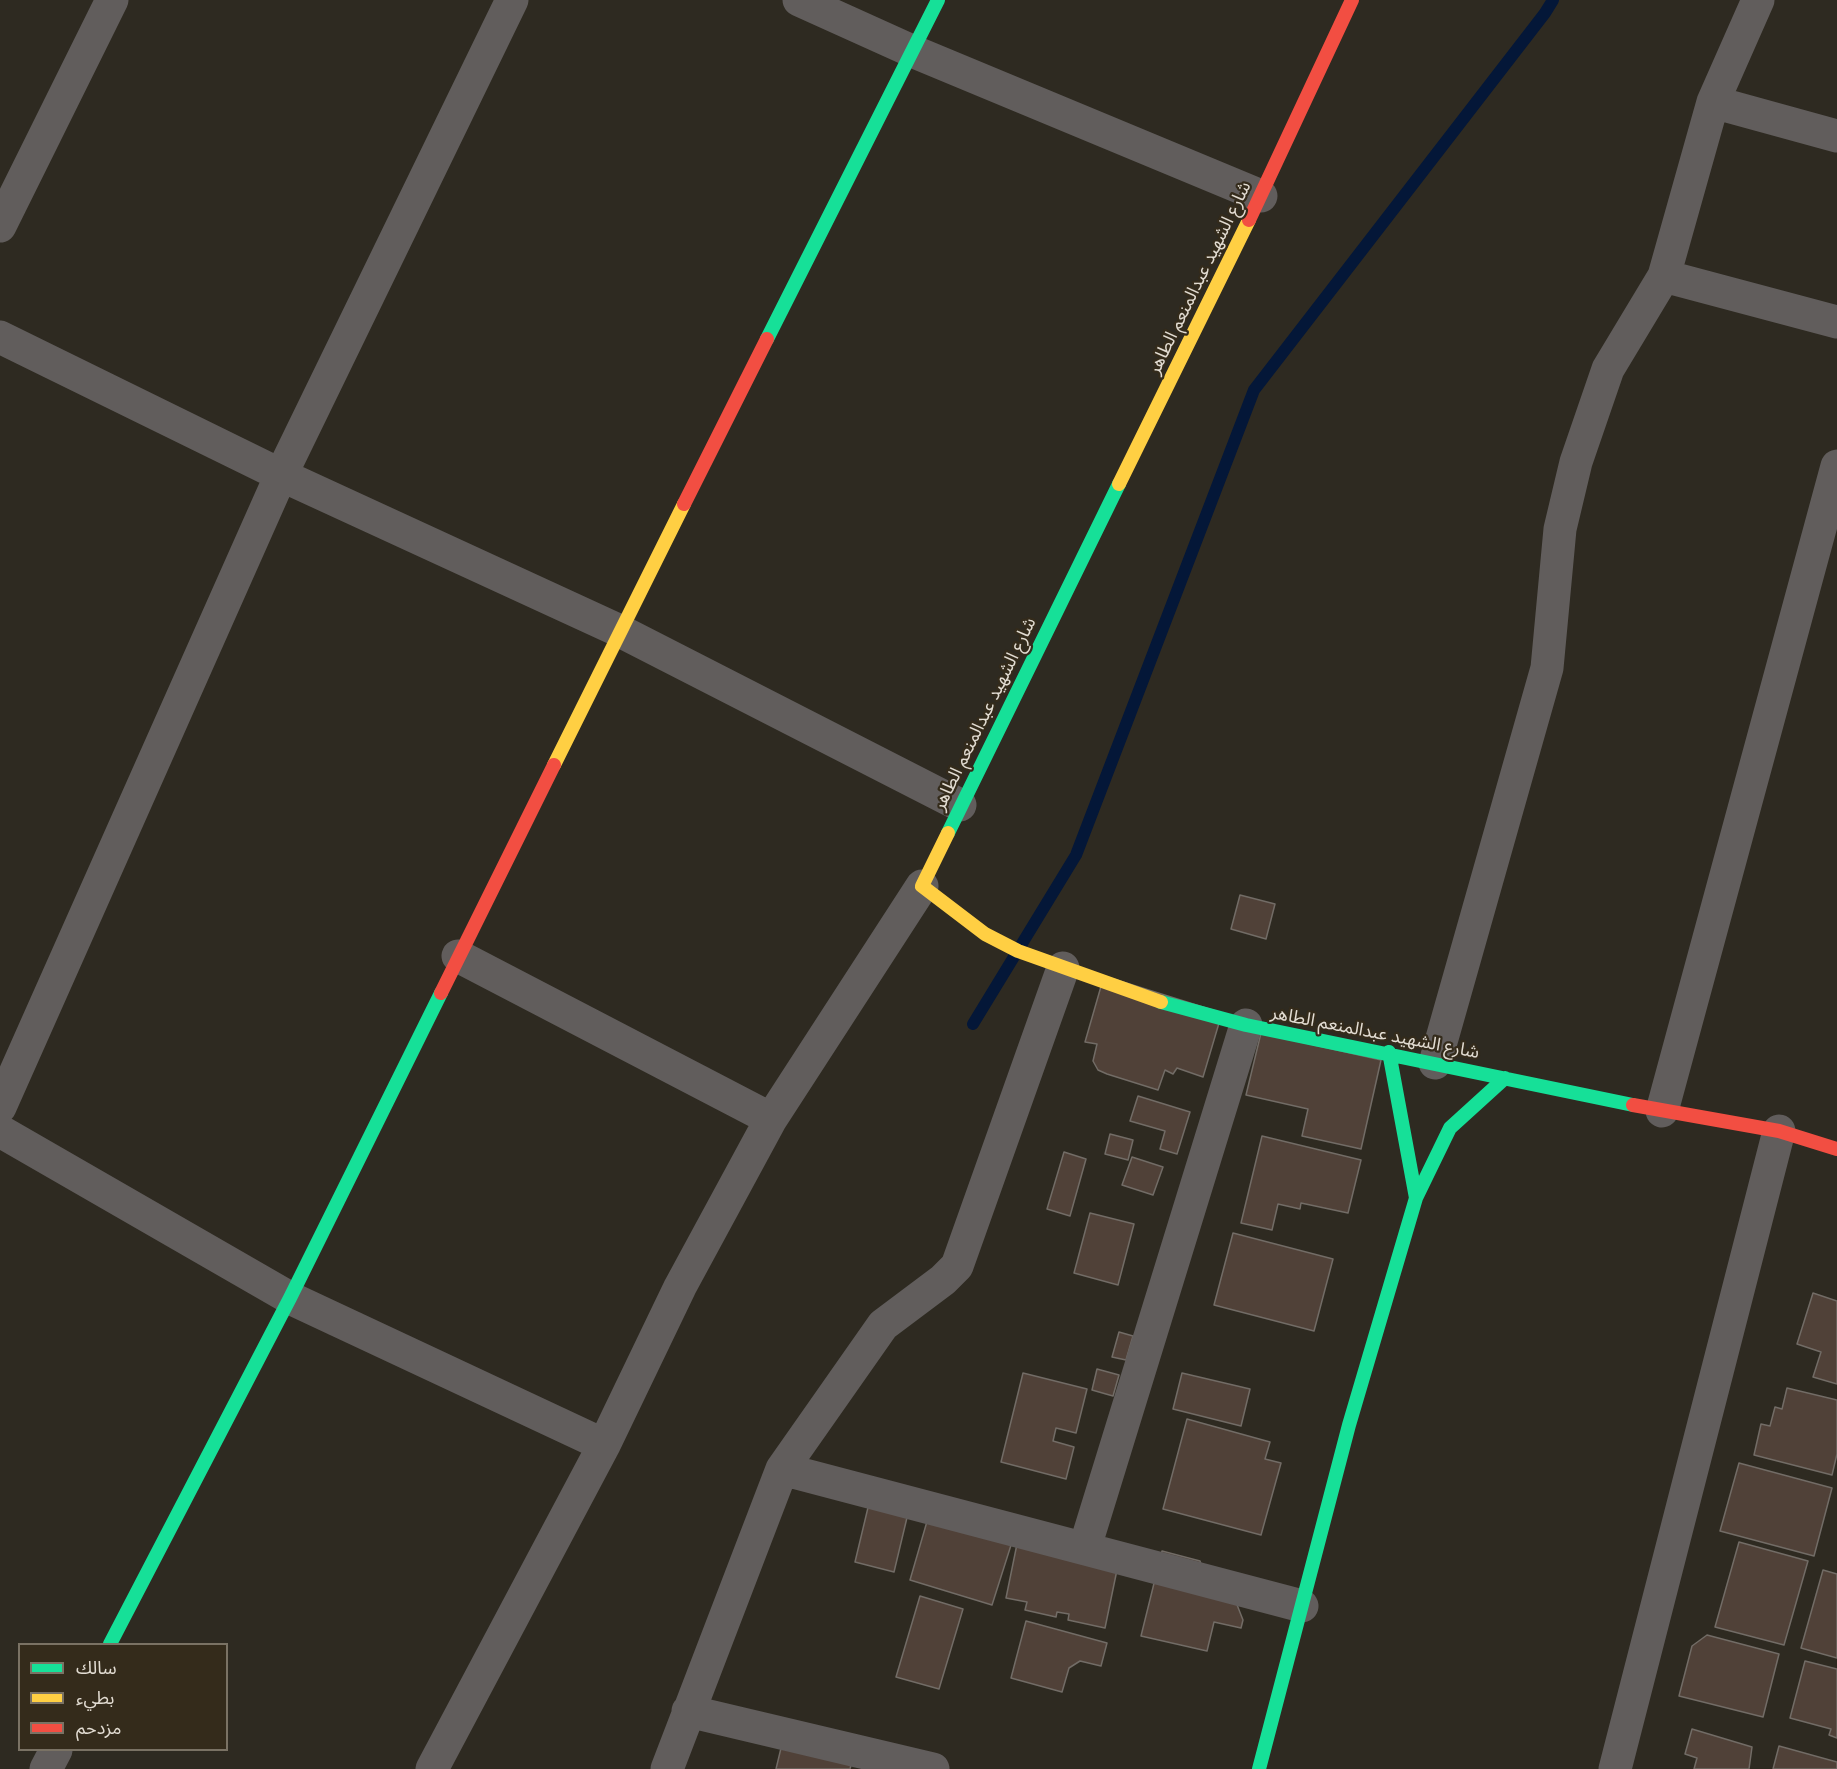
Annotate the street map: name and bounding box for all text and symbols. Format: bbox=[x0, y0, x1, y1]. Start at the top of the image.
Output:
street label: شارع الشهيد عبدالمنعم الطاهر bbox=[1144, 178, 1256, 378]
street label: شارع الشهيد عبدالمنعم الطاهر bbox=[929, 614, 1041, 814]
street label: شارع الشهيد عبدالمنعم الطاهر bbox=[1269, 1002, 1481, 1064]
legend bbox=[18, 1643, 228, 1751]
text: سالك bbox=[76, 1657, 117, 1679]
text: بطيء bbox=[76, 1687, 114, 1709]
text: مزدحم bbox=[76, 1717, 121, 1739]

